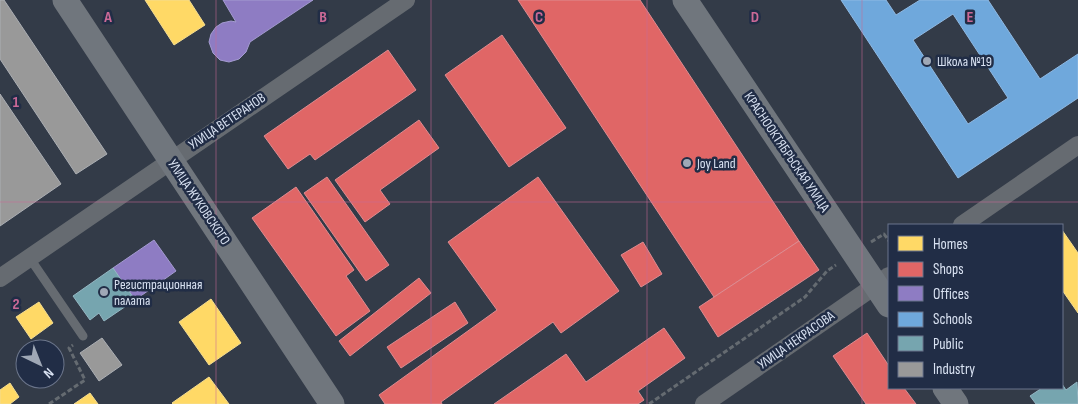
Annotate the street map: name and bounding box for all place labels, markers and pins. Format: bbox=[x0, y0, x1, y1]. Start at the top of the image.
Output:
place label: Школа №19 bbox=[937, 53, 992, 70]
marker: Школа №19 bbox=[921, 55, 933, 67]
place label: Joy Land bbox=[696, 155, 736, 172]
marker: Joy Land bbox=[681, 157, 693, 169]
place label: Регистрационная палата bbox=[114, 276, 202, 309]
marker: Регистрационная палата bbox=[98, 286, 110, 298]

